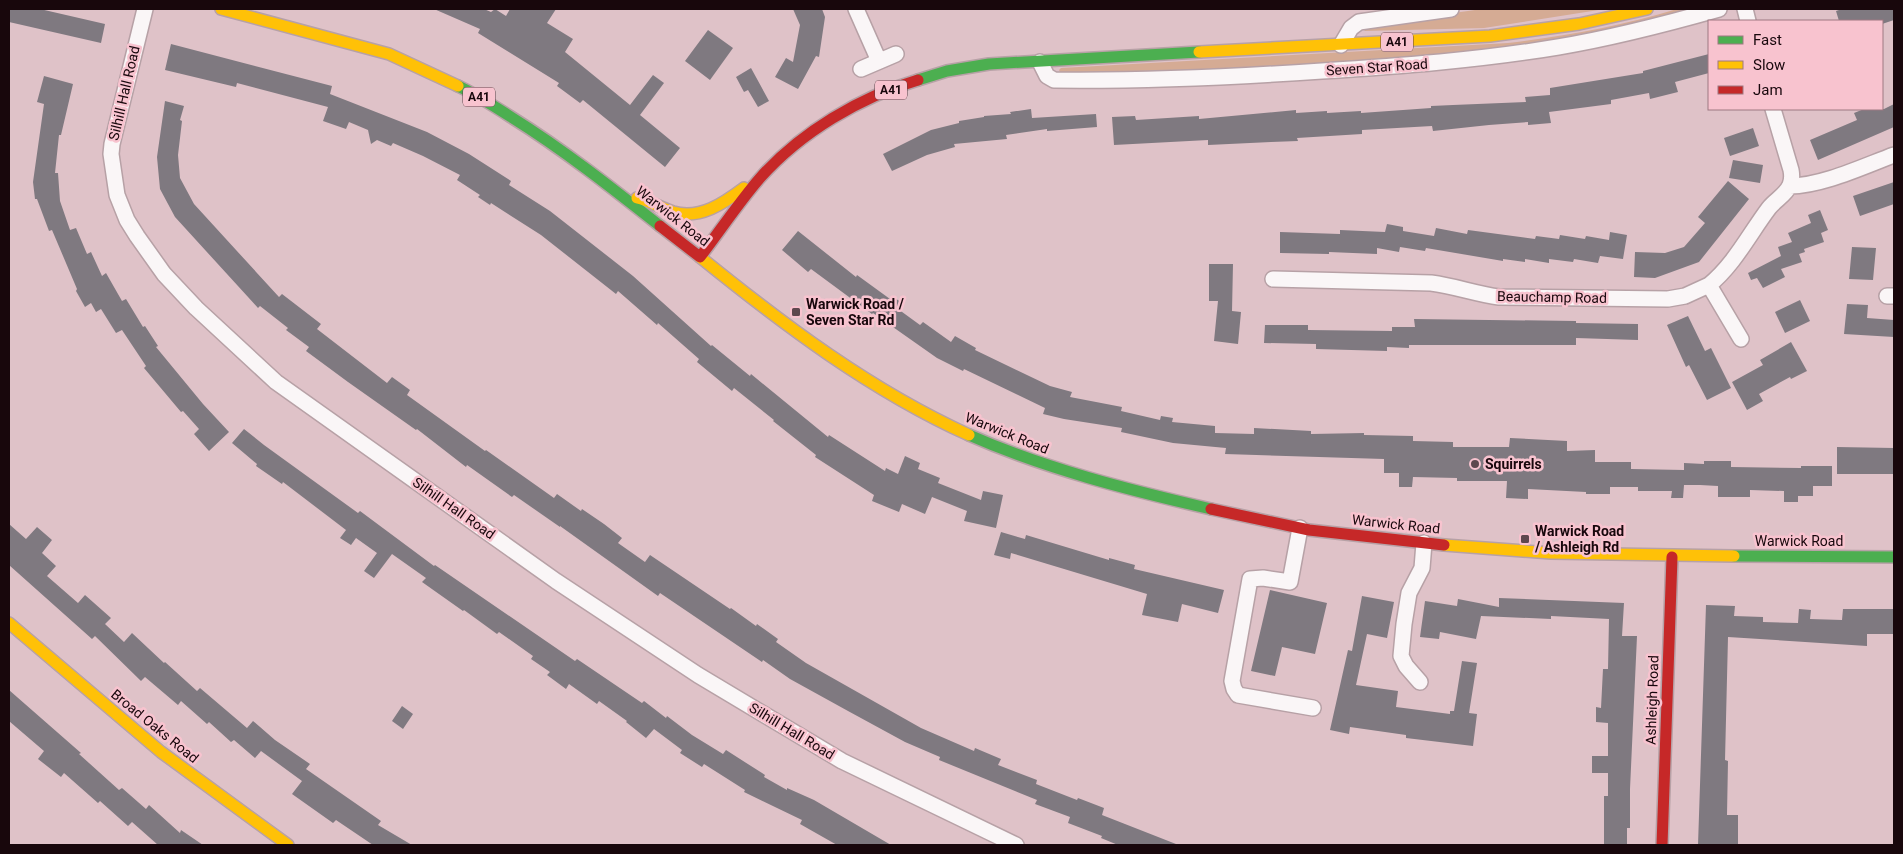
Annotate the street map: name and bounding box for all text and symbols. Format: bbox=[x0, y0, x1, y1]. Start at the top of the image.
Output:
legend bbox=[1708, 20, 1883, 110]
text: Fast bbox=[1753, 31, 1782, 49]
road number: A41 bbox=[1381, 32, 1413, 52]
street label: Silhill Hall Road bbox=[105, 44, 143, 142]
street label: Seven Star Road bbox=[1326, 55, 1428, 79]
text: Slow bbox=[1753, 56, 1785, 74]
road number: A41 bbox=[875, 80, 907, 100]
text: Jam bbox=[1753, 81, 1783, 99]
road number: A41 bbox=[463, 88, 495, 106]
street label: Warwick Road bbox=[633, 182, 713, 250]
street label: Beauchamp Road bbox=[1497, 288, 1607, 306]
place label: Warwick Road / Seven Star Rd bbox=[806, 296, 905, 328]
marker: Warwick Road / Seven Star Rd bbox=[790, 306, 802, 318]
street label: Warwick Road bbox=[963, 409, 1051, 457]
place label: Squirrels bbox=[1485, 456, 1542, 472]
marker: Squirrels bbox=[1469, 458, 1481, 470]
street label: Silhill Hall Road bbox=[410, 474, 498, 542]
street label: Warwick Road bbox=[1351, 511, 1441, 537]
place label: Warwick Road / Ashleigh Rd bbox=[1534, 523, 1624, 555]
marker: Warwick Road / Ashleigh Rd bbox=[1519, 533, 1531, 545]
street label: Warwick Road bbox=[1755, 533, 1843, 549]
street label: Ashleigh Road bbox=[1642, 655, 1662, 745]
street label: Broad Oaks Road bbox=[108, 686, 202, 766]
street label: Silhill Hall Road bbox=[747, 699, 837, 763]

